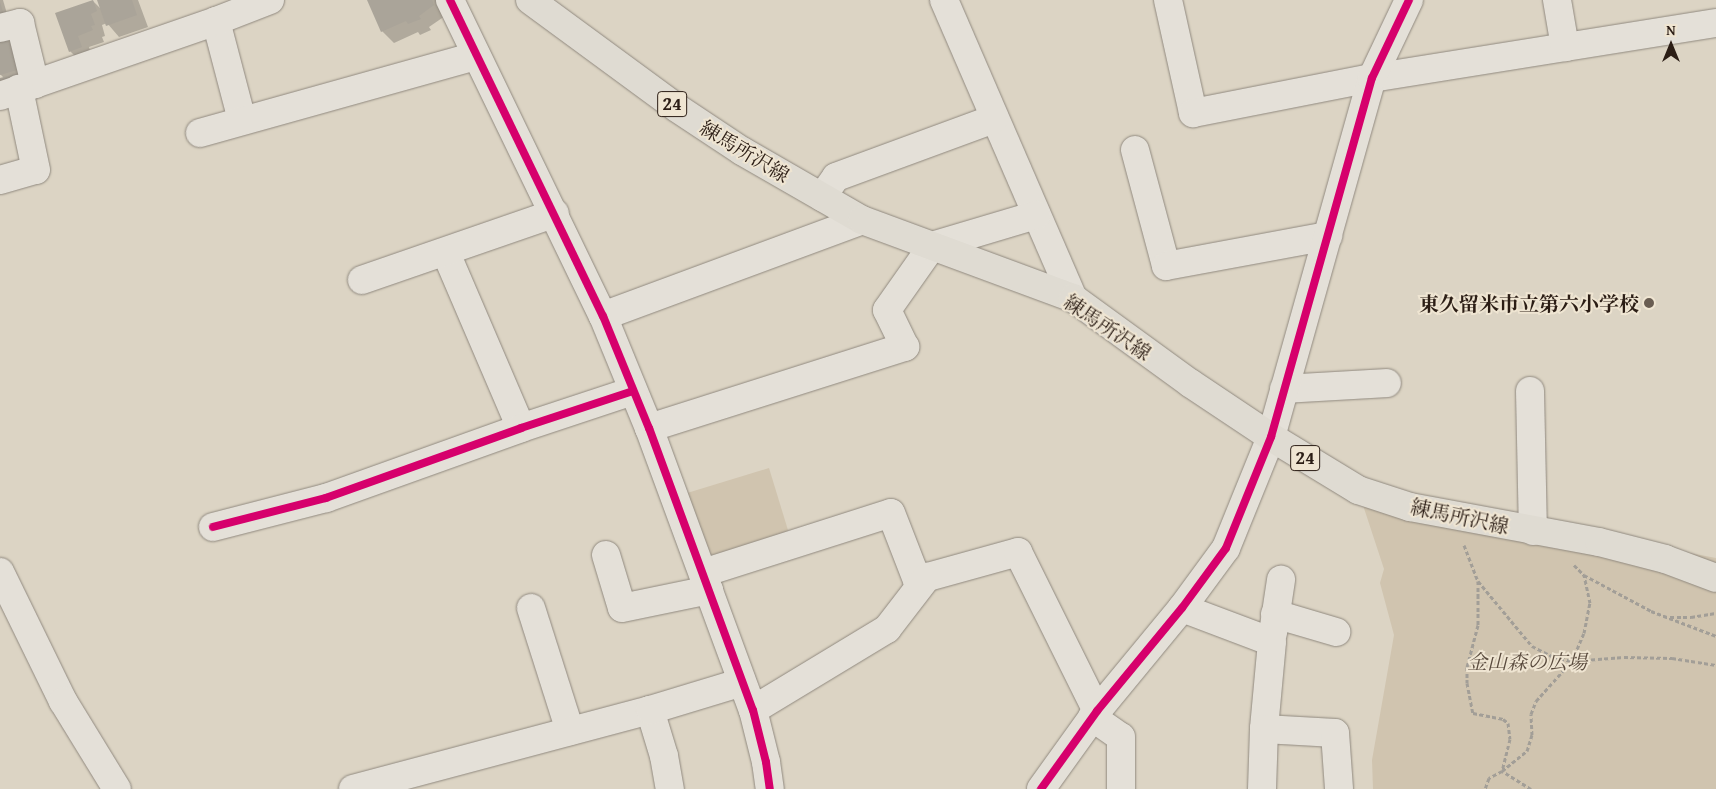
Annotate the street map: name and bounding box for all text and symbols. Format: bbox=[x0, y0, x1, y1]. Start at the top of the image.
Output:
north arrow bbox=[1646, 20, 1696, 70]
text: N bbox=[1666, 20, 1676, 40]
road number: 24 bbox=[657, 88, 687, 120]
street label: 練馬所沢線 bbox=[696, 115, 794, 187]
street label: 練馬所沢線 bbox=[1060, 289, 1156, 365]
place label: 東久留米市立第六小学校 bbox=[1419, 291, 1639, 315]
marker: 東久留米市立第六小学校 bbox=[1643, 297, 1655, 309]
road number: 24 bbox=[1290, 442, 1320, 474]
street label: 練馬所沢線 bbox=[1409, 494, 1511, 538]
park label: 金山森の広場 bbox=[1467, 649, 1587, 673]

